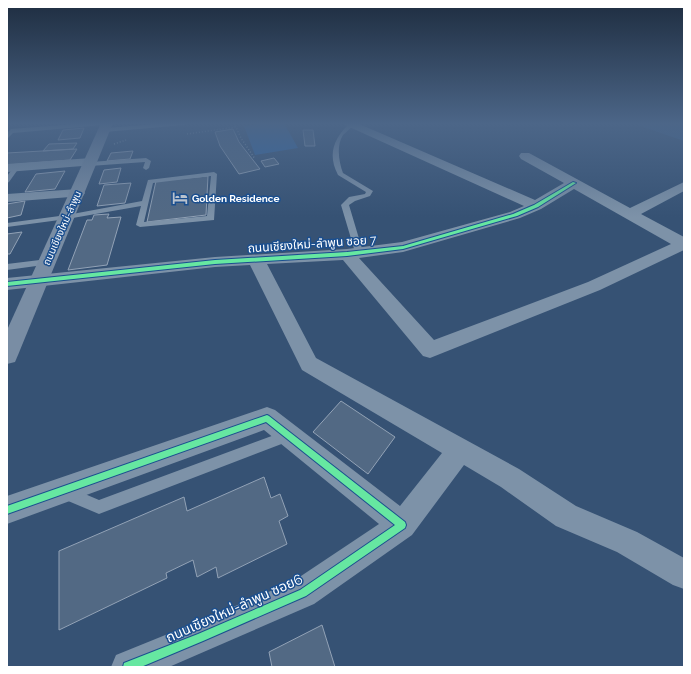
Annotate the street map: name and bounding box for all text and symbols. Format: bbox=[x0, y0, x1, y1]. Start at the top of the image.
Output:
street label: ถนนเชียงใหม่-ลำพูน bbox=[40, 189, 84, 267]
hotel icon: Golden Residence bbox=[171, 189, 189, 207]
place label: Golden Residence bbox=[192, 193, 279, 204]
street label: ถนนเชียงใหม่-ลำพูน ซอย 7 bbox=[247, 232, 377, 255]
street label: ถนนเชียงใหม่-ลำพูน ซอย6 bbox=[163, 571, 305, 646]

